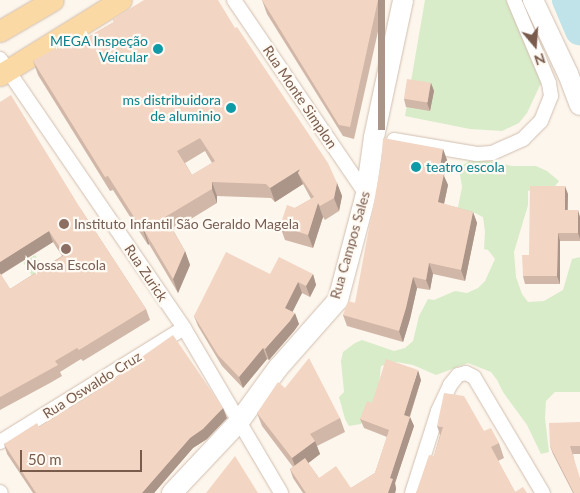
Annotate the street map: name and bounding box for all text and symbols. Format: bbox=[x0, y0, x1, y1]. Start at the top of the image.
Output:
north arrow bbox=[510, 20, 560, 70]
place label: MEGA Inspeção Veicular bbox=[49, 33, 148, 65]
street label: Rua Monte Simplon bbox=[259, 42, 341, 152]
marker: MEGA Inspeção Veicular bbox=[152, 43, 164, 55]
text: N bbox=[532, 50, 548, 69]
place label: ms distribuidora de aluminio bbox=[122, 92, 221, 124]
marker: ms distribuidora de aluminio bbox=[225, 102, 237, 114]
place label: teatro escola bbox=[426, 159, 505, 175]
marker: teatro escola bbox=[410, 161, 422, 173]
street label: Rua Campos Sales bbox=[327, 189, 373, 301]
place label: Instituto Infantil São Geraldo Magela bbox=[74, 216, 299, 232]
marker: Instituto Infantil São Geraldo Magela bbox=[58, 218, 70, 230]
street label: Rua Zurick bbox=[121, 241, 171, 305]
marker: Nossa Escola bbox=[60, 243, 72, 255]
place label: Nossa Escola bbox=[26, 257, 106, 273]
street label: Rua Oswaldo Cruz bbox=[40, 348, 144, 422]
scale bar bbox=[22, 440, 145, 472]
text: 50 m bbox=[28, 450, 62, 468]

